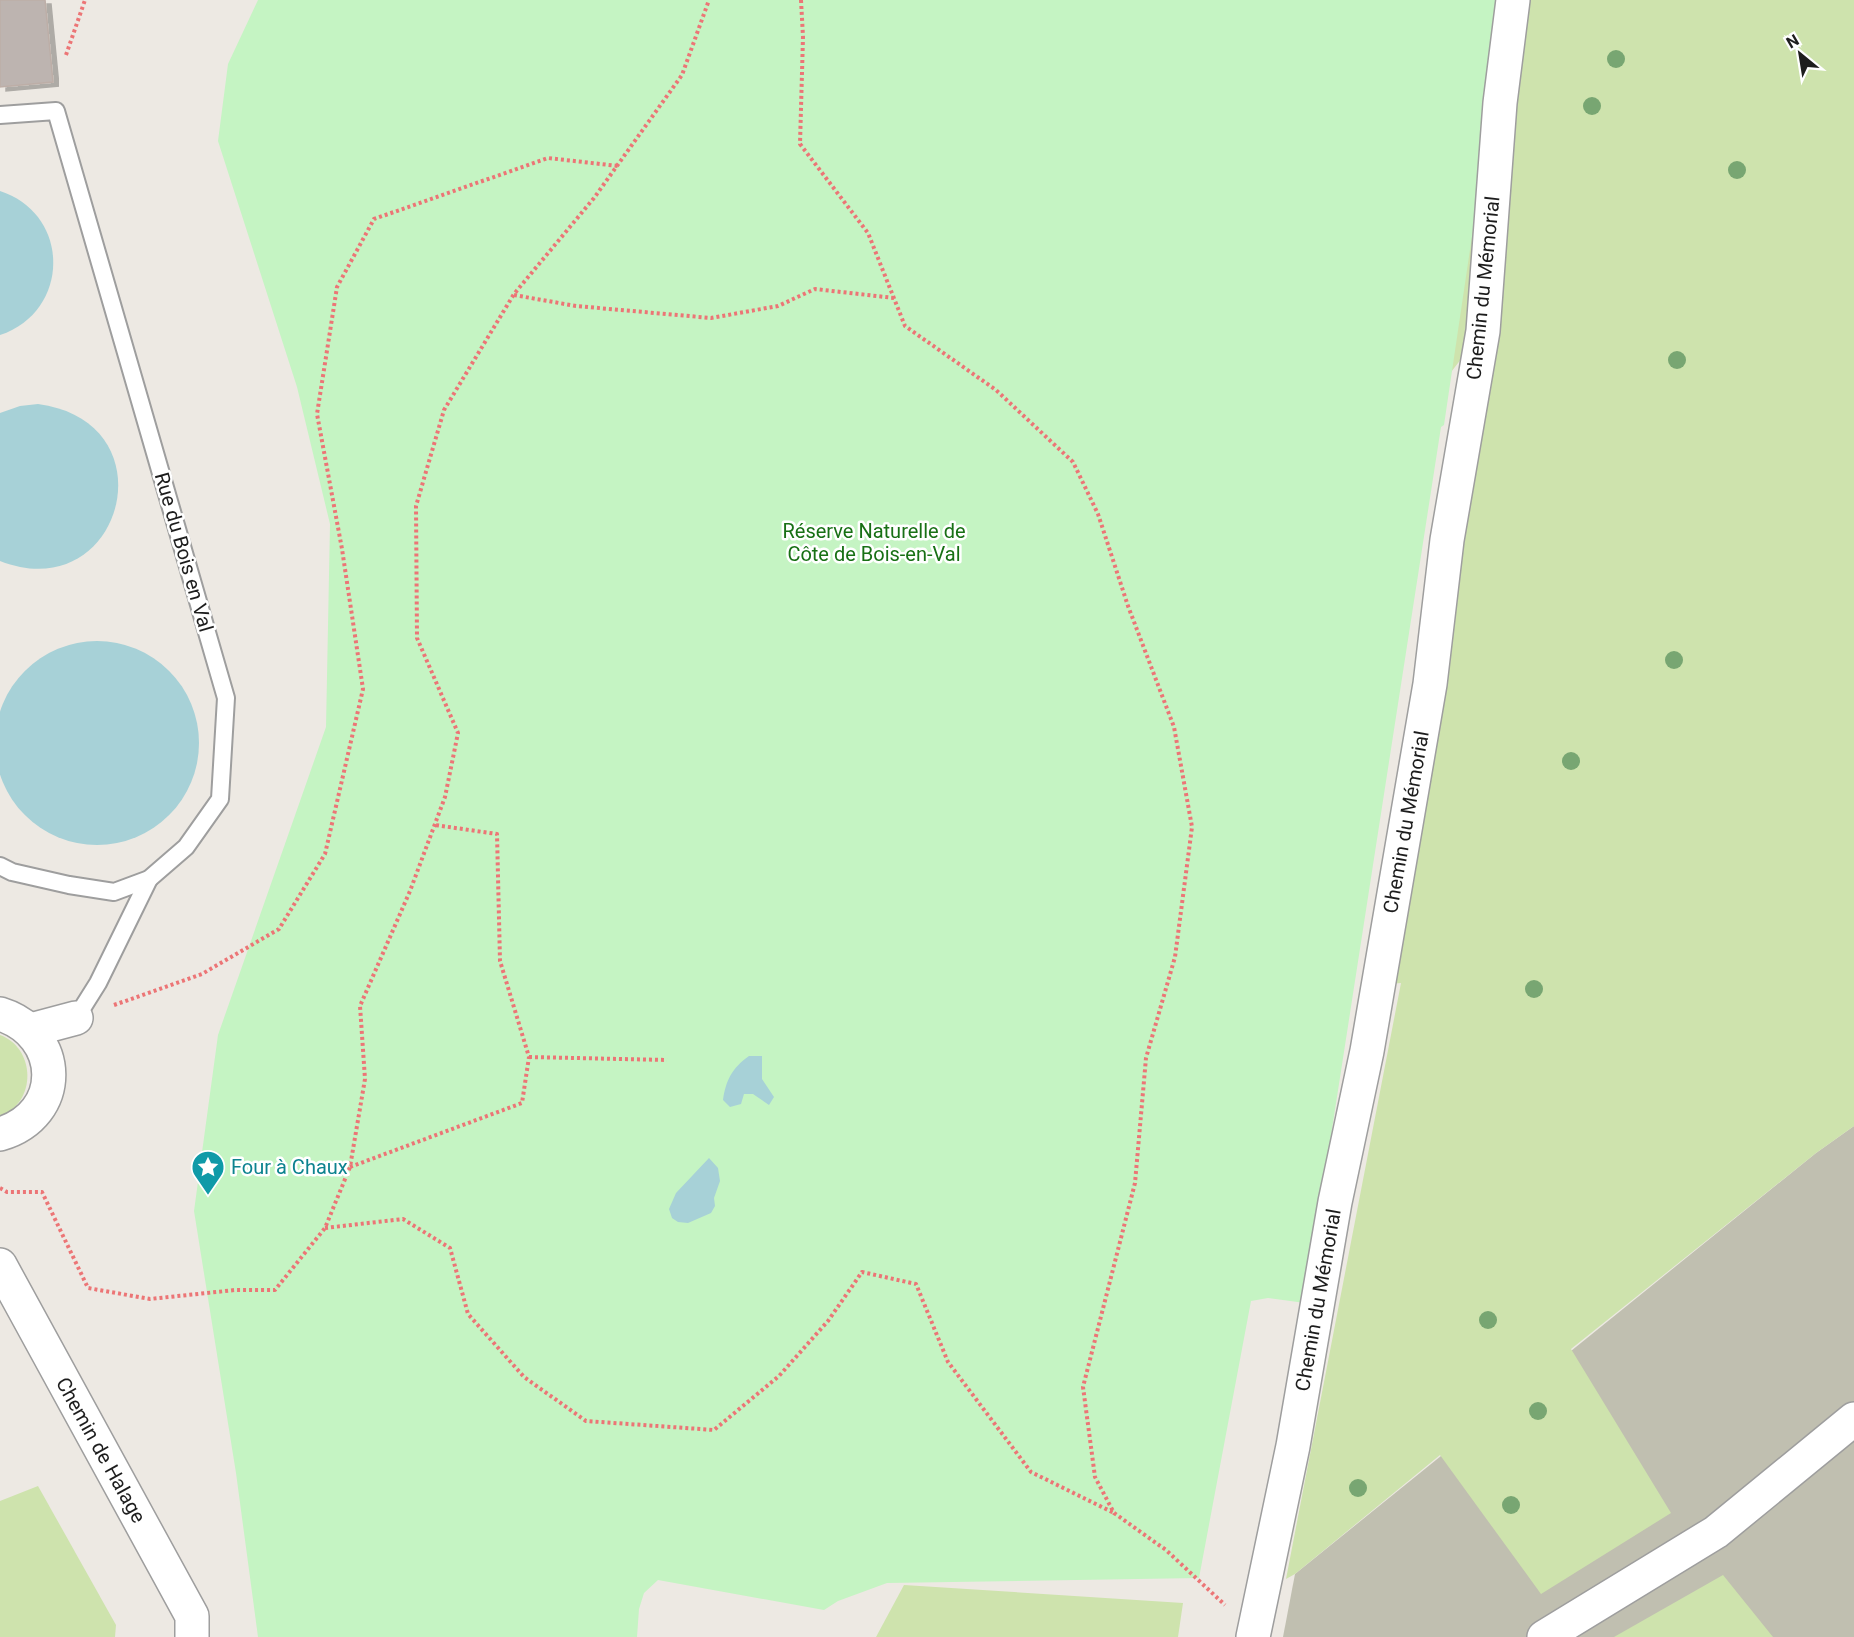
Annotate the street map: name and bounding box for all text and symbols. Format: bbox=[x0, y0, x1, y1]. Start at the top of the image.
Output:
north arrow bbox=[1770, 24, 1830, 84]
text: N bbox=[1783, 30, 1802, 52]
street label: Chemin du Mémorial bbox=[1461, 195, 1505, 381]
street label: Rue du Bois en Val bbox=[150, 469, 218, 635]
park label: Réserve Naturelle de Côte de Bois-en-Val bbox=[782, 519, 966, 566]
street label: Chemin du Mémorial bbox=[1378, 729, 1434, 915]
place icon: Four à Chaux bbox=[190, 1149, 226, 1196]
place label: Four à Chaux bbox=[231, 1155, 348, 1179]
street label: Chemin du Mémorial bbox=[1290, 1207, 1346, 1393]
street label: Chemin de Halage bbox=[51, 1373, 151, 1527]

